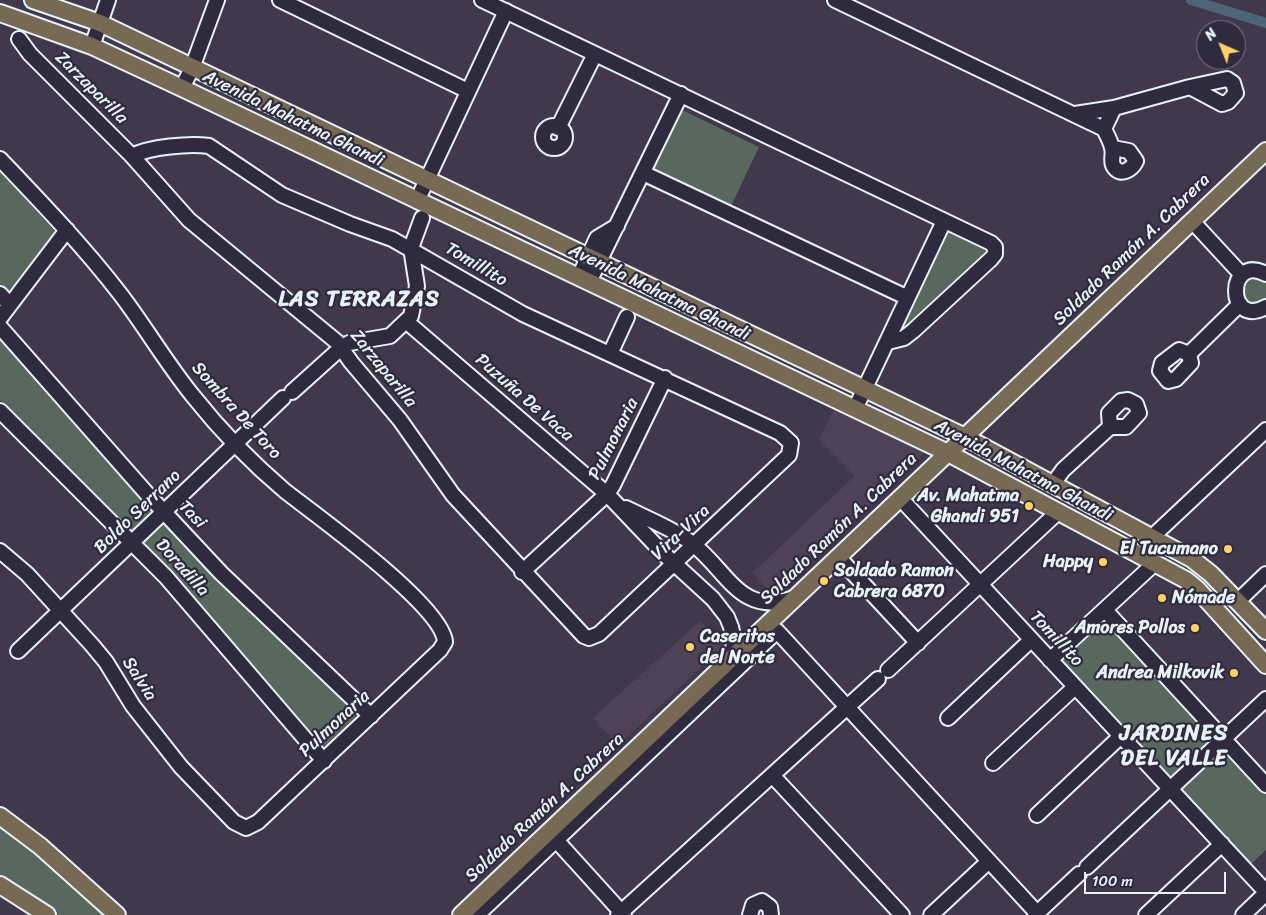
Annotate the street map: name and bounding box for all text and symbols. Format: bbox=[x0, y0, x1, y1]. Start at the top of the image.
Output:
north arrow bbox=[1196, 20, 1246, 70]
text: N bbox=[1199, 22, 1223, 47]
street label: Zarzaparilla bbox=[50, 47, 132, 129]
street label: Avenida Mahatma Ghandi bbox=[199, 66, 387, 172]
street label: Soldado Ramón A. Cabrera bbox=[1049, 169, 1215, 331]
street label: Tomillito bbox=[441, 238, 511, 292]
street label: Avenida Mahatma Ghandi bbox=[565, 240, 753, 346]
district label: LAS TERRAZAS bbox=[277, 287, 441, 313]
street label: Zarzaparilla bbox=[345, 326, 421, 412]
street label: Puzuña De Vaca bbox=[470, 349, 578, 447]
street label: Sombra De Toro bbox=[187, 358, 285, 464]
street label: Pulmonaria bbox=[584, 395, 644, 483]
street label: Avenida Mahatma Ghandi bbox=[930, 415, 1116, 527]
street label: Soldado Ramón A. Cabrera bbox=[756, 448, 922, 610]
street label: Boldo Serrano bbox=[90, 465, 186, 559]
place label: Av. Mahatma Ghandi 951 bbox=[917, 485, 1019, 528]
street label: Tasi bbox=[174, 496, 210, 534]
street label: Vira-Vira bbox=[647, 500, 715, 566]
marker: Av. Mahatma Ghandi 951 bbox=[1023, 500, 1035, 512]
street label: Doradilla bbox=[151, 535, 213, 601]
place label: El Tucumano bbox=[1120, 538, 1218, 560]
marker: El Tucumano bbox=[1222, 543, 1234, 555]
place label: Happy bbox=[1043, 551, 1093, 573]
marker: Happy bbox=[1097, 556, 1109, 568]
place label: Soldado Ramon Cabrera 6870 bbox=[834, 560, 954, 602]
marker: Soldado Ramon Cabrera 6870 bbox=[818, 575, 830, 587]
place label: Nómade bbox=[1172, 587, 1235, 609]
marker: Nómade bbox=[1156, 592, 1168, 604]
street label: Tomillito bbox=[1025, 607, 1087, 671]
place label: Amores Pollos bbox=[1075, 617, 1185, 639]
marker: Amores Pollos bbox=[1189, 622, 1201, 634]
place label: Caseritas del Norte bbox=[700, 626, 775, 669]
marker: Caseritas del Norte bbox=[684, 641, 696, 653]
street label: Salvia bbox=[117, 653, 161, 705]
place label: Andrea Milkovik bbox=[1096, 662, 1224, 684]
marker: Andrea Milkovik bbox=[1228, 667, 1240, 679]
street label: Pulmonaria bbox=[295, 686, 375, 762]
district label: JARDINES DEL VALLE bbox=[1119, 721, 1229, 772]
street label: Soldado Ramón A. Cabrera bbox=[461, 729, 629, 887]
scale bar bbox=[1086, 862, 1228, 894]
text: 100 m bbox=[1092, 868, 1133, 894]

